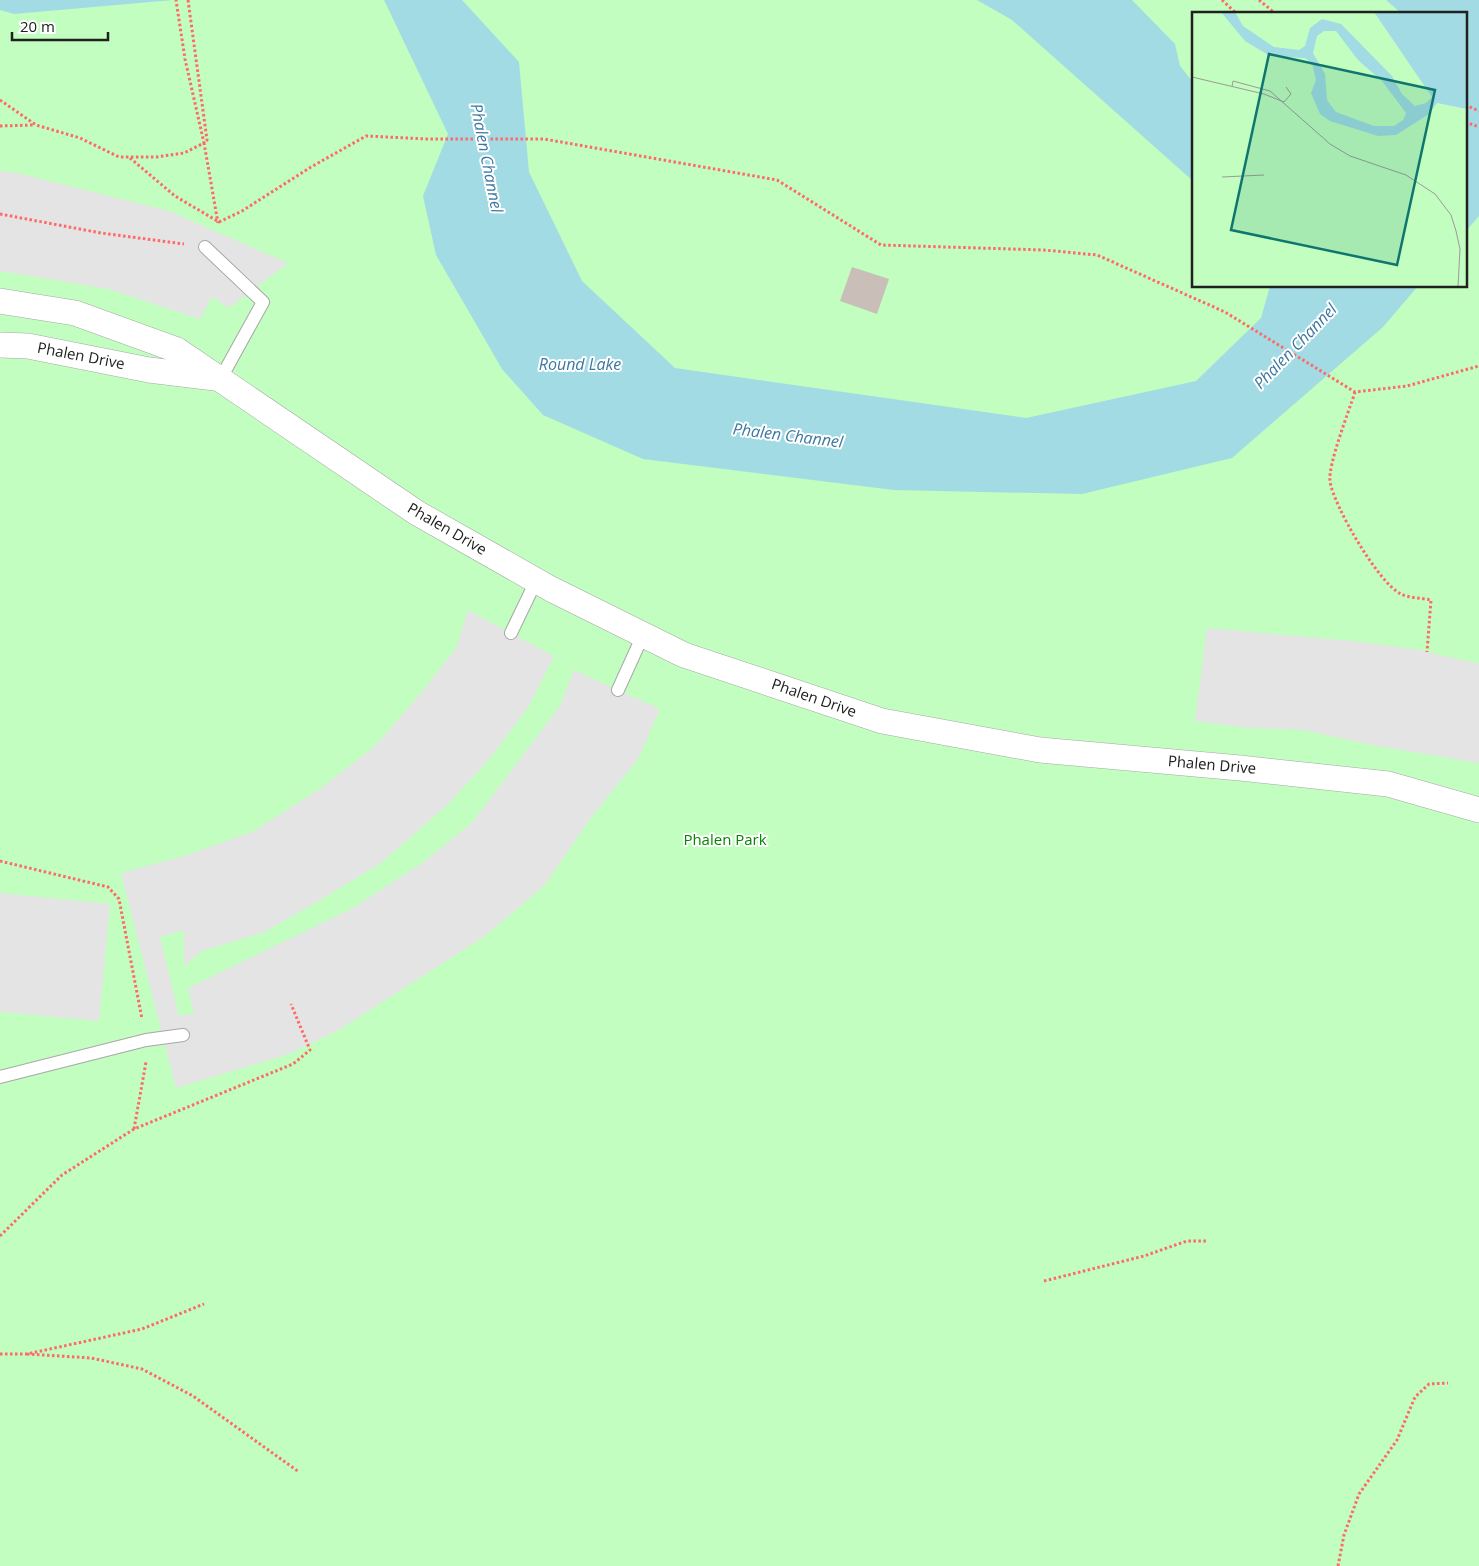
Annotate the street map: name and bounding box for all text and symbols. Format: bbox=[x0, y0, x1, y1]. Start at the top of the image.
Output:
scale bar bbox=[12, 10, 109, 42]
inset map bbox=[1192, 12, 1466, 288]
text: 20 m bbox=[20, 16, 55, 36]
water label: Phalen Channel bbox=[466, 102, 509, 215]
water label: Phalen Channel bbox=[1249, 298, 1342, 394]
street label: Phalen Drive bbox=[36, 337, 127, 373]
water label: Round Lake bbox=[539, 353, 621, 375]
water label: Phalen Channel bbox=[732, 417, 845, 453]
street label: Phalen Drive bbox=[404, 497, 491, 559]
street label: Phalen Drive bbox=[769, 673, 859, 721]
street label: Phalen Drive bbox=[1167, 750, 1257, 778]
park label: Phalen Park bbox=[683, 829, 767, 849]

